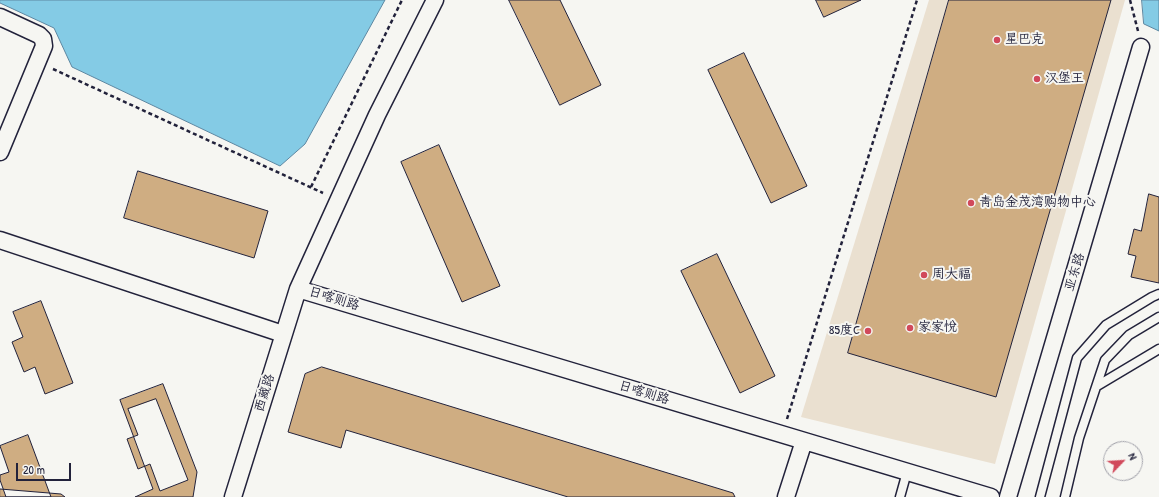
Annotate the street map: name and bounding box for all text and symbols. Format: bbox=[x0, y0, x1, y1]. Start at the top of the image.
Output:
place label: 星巴克 bbox=[1005, 32, 1044, 48]
marker: 星巴克 bbox=[992, 35, 1002, 45]
place label: 汉堡王 bbox=[1045, 71, 1084, 87]
marker: 汉堡王 bbox=[1032, 74, 1042, 84]
place label: 青岛金茂湾购物中心 bbox=[979, 195, 1096, 211]
marker: 青岛金茂湾购物中心 bbox=[966, 198, 976, 208]
street label: 亚东路 bbox=[1062, 251, 1088, 293]
place label: 周大福 bbox=[932, 267, 971, 283]
marker: 周大福 bbox=[919, 270, 929, 280]
street label: 日喀则路 bbox=[307, 284, 361, 314]
place label: 家家悦 bbox=[918, 320, 957, 336]
place label: 85度C bbox=[829, 323, 860, 339]
marker: 家家悦 bbox=[905, 323, 915, 333]
marker: 85度C bbox=[863, 326, 873, 336]
street label: 西藏路 bbox=[252, 372, 278, 414]
street label: 日喀则路 bbox=[617, 378, 671, 408]
north arrow bbox=[1103, 441, 1143, 481]
text: N bbox=[1125, 451, 1141, 462]
scale bar bbox=[18, 455, 73, 481]
text: 20 m bbox=[23, 461, 45, 478]

